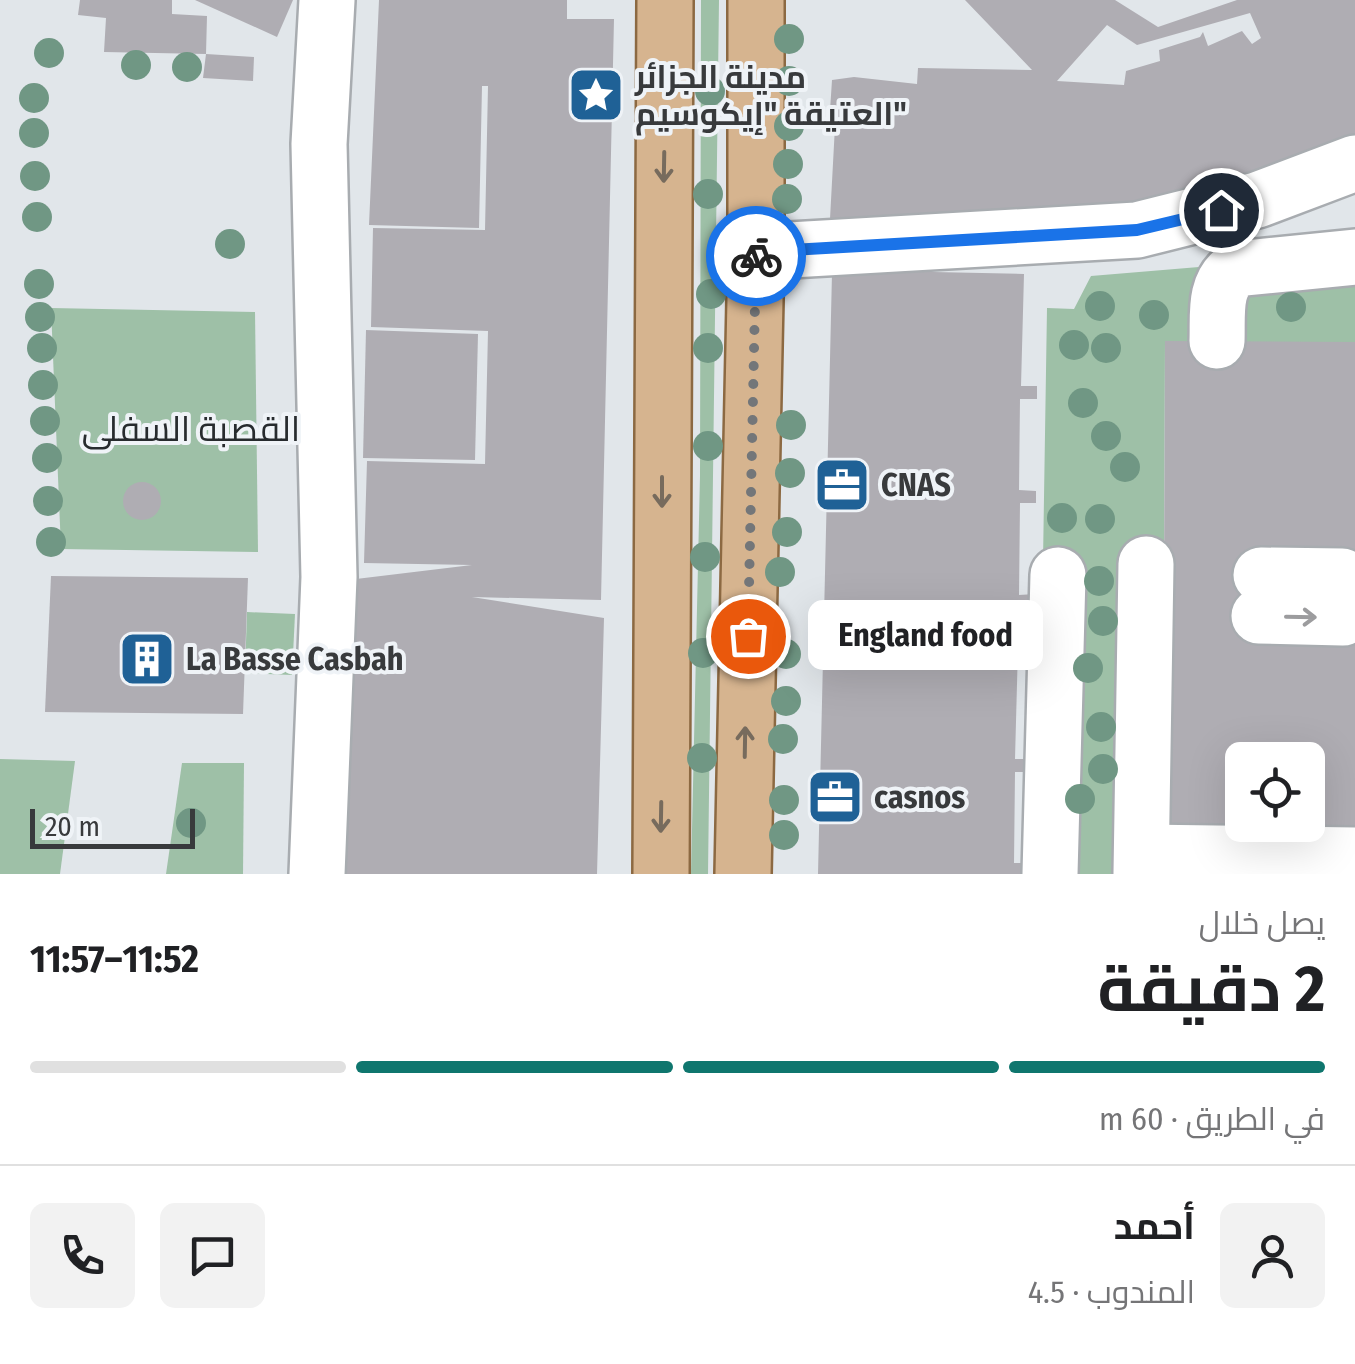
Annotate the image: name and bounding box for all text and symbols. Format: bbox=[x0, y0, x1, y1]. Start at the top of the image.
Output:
place label: مدينة الجزائر العتيقة "إيكوسيم" bbox=[634, 58, 907, 136]
place icon: مدينة الجزائر العتيقة "إيكوسيم" bbox=[566, 65, 626, 125]
one-way arrow bbox=[654, 151, 673, 183]
pin bbox=[1179, 168, 1264, 253]
icon: home bbox=[1194, 183, 1249, 238]
courier bbox=[706, 206, 806, 306]
icon: bike bbox=[729, 229, 784, 284]
district label: القصبة السفلى bbox=[82, 408, 300, 450]
office icon: CNAS bbox=[812, 455, 872, 515]
place label: CNAS bbox=[881, 466, 951, 504]
one-way arrow bbox=[652, 476, 672, 508]
pin bbox=[706, 594, 791, 679]
callout: England food bbox=[808, 601, 1043, 671]
one-way arrow bbox=[1284, 607, 1316, 626]
icon: bag bbox=[721, 609, 776, 664]
text: England food bbox=[838, 616, 1013, 654]
building icon: La Basse Casbah bbox=[117, 629, 177, 689]
place label: La Basse Casbah bbox=[186, 640, 404, 678]
one-way arrow bbox=[736, 726, 755, 758]
map controls bbox=[1225, 742, 1325, 842]
button: locate bbox=[1225, 742, 1325, 842]
office icon: casnos bbox=[805, 767, 865, 827]
place label: casnos bbox=[874, 778, 965, 816]
one-way arrow bbox=[652, 801, 671, 833]
scale bar bbox=[30, 804, 195, 848]
text: 20 m bbox=[45, 810, 100, 843]
text: يصل خلال bbox=[1199, 904, 1325, 942]
text: 11:52–11:57 bbox=[30, 936, 199, 982]
text: 2 دقيقة bbox=[1098, 950, 1325, 1028]
text: في الطريق · 60 m bbox=[1099, 1100, 1325, 1138]
button: phone bbox=[30, 1203, 135, 1308]
button: chat bbox=[160, 1203, 265, 1308]
text: أحمد bbox=[1114, 1203, 1195, 1249]
button: person bbox=[1220, 1203, 1325, 1308]
text: المندوب · 4.5 bbox=[1028, 1273, 1195, 1311]

